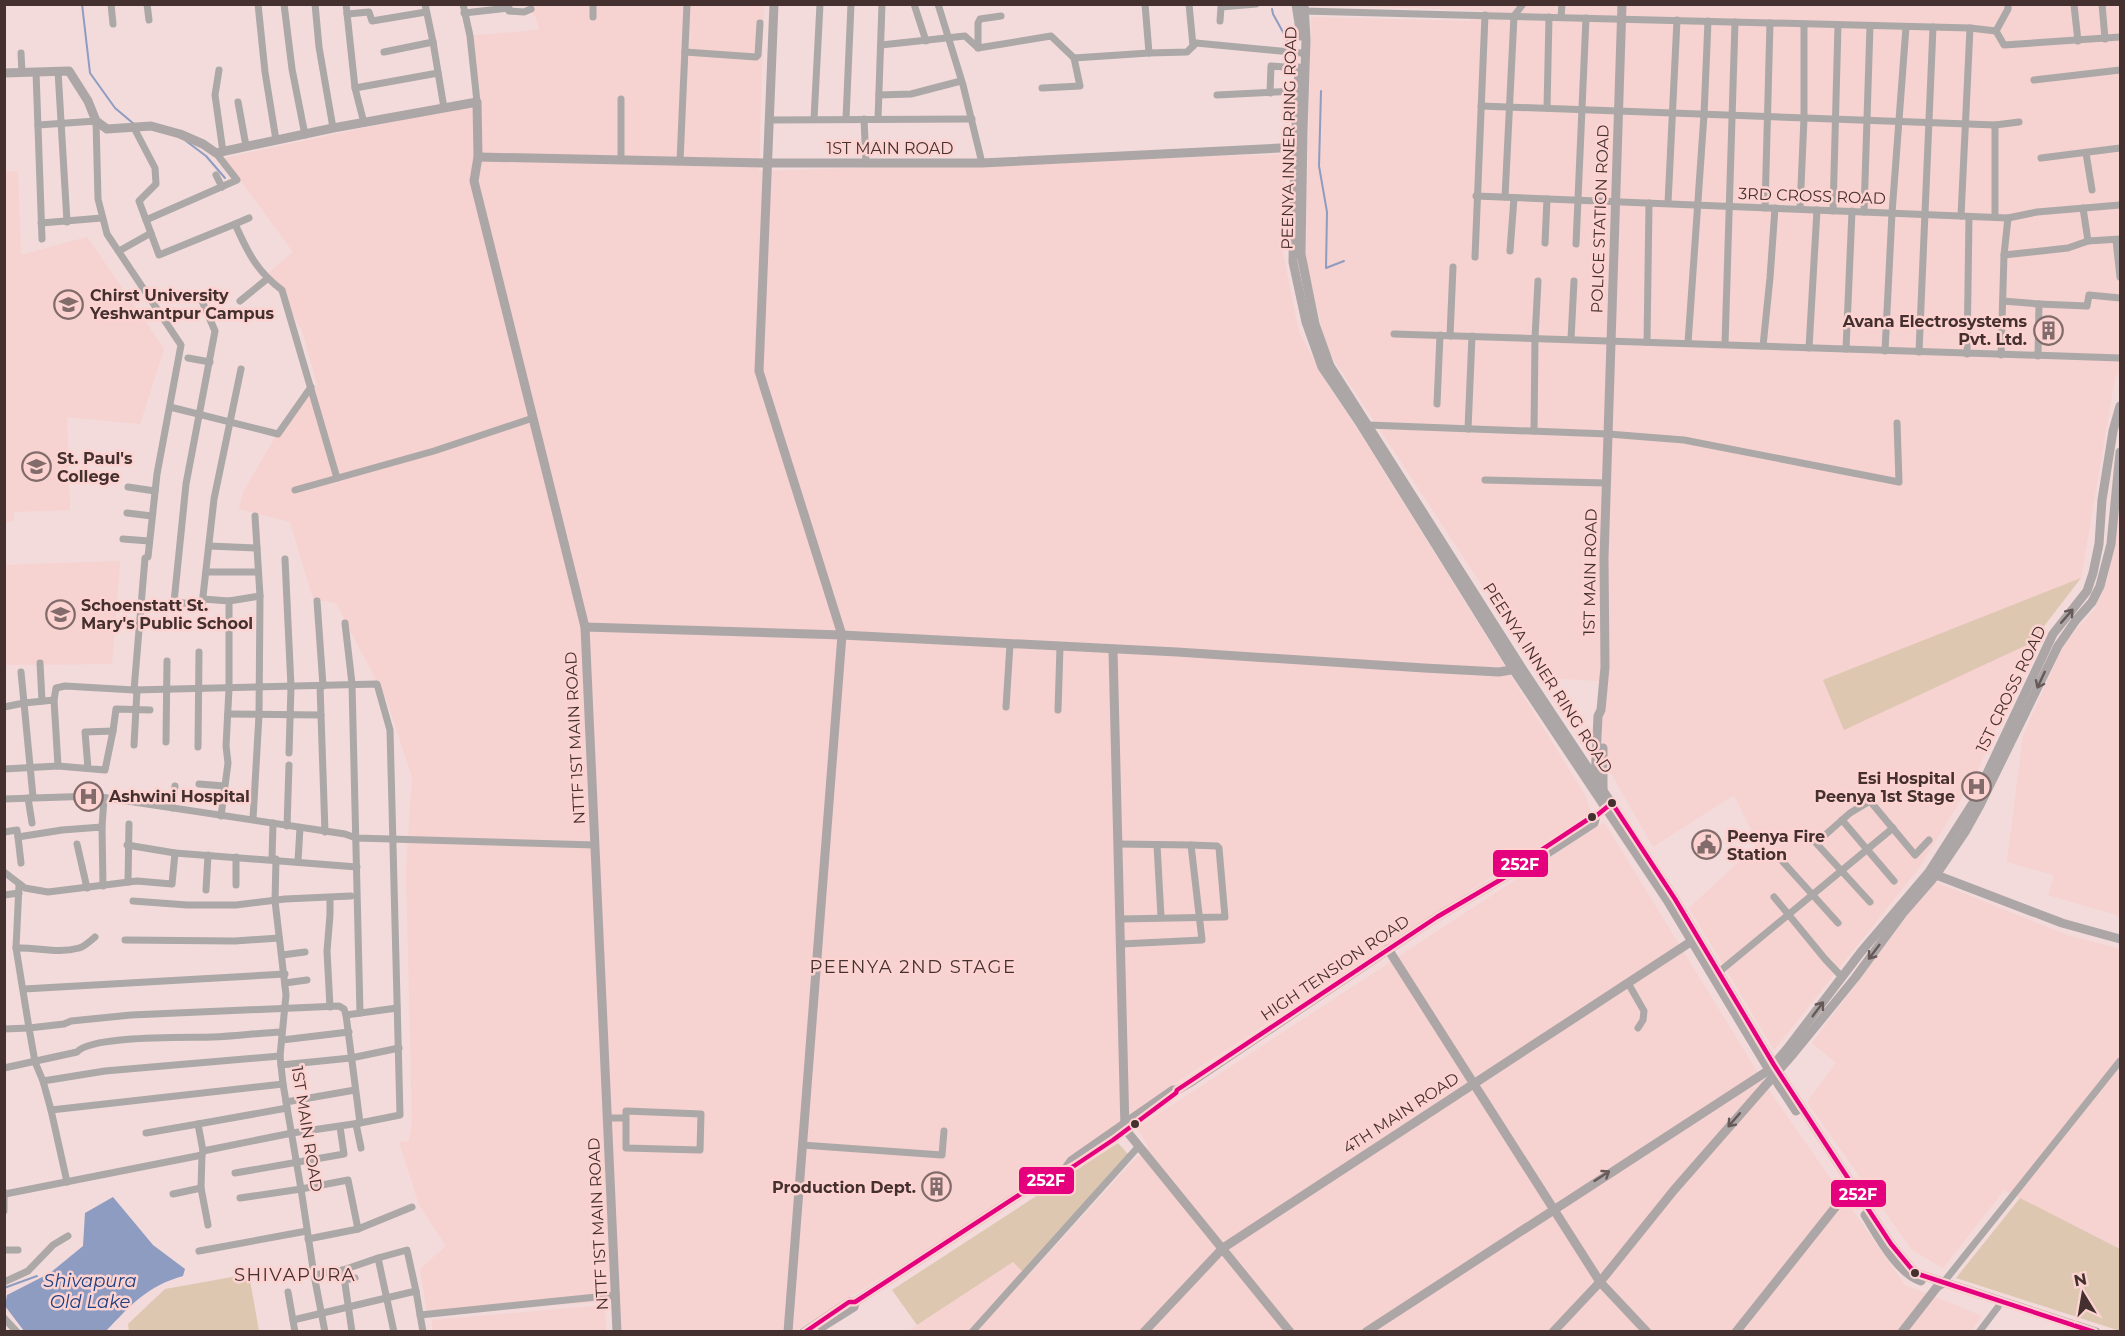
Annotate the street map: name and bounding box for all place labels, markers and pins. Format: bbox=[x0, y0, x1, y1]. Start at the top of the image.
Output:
place label: Chirst University Yeshwantpur Campus bbox=[89, 286, 275, 323]
school or university icon: Chirst University Yeshwantpur Campus bbox=[53, 288, 85, 320]
place label: Avana Electrosystems Pvt. Ltd. bbox=[1842, 312, 2027, 349]
building icon: Avana Electrosystems Pvt. Ltd. bbox=[2032, 314, 2064, 346]
place label: St. Paul's College bbox=[57, 449, 133, 486]
school or university icon: St. Paul's College bbox=[20, 451, 52, 483]
place label: Schoenstatt St. Mary's Public School bbox=[81, 596, 253, 633]
school or university icon: Schoenstatt St. Mary's Public School bbox=[44, 598, 76, 630]
place label: Esi Hospital Peenya 1st Stage bbox=[1814, 769, 1955, 806]
hospital icon: Esi Hospital Peenya 1st Stage bbox=[1960, 771, 1992, 803]
hospital icon: Ashwini Hospital bbox=[72, 780, 104, 812]
place label: Ashwini Hospital bbox=[108, 787, 250, 806]
unlabelled marker bbox=[1606, 797, 1618, 809]
unlabelled marker bbox=[1586, 811, 1598, 823]
place label: Peenya Fire Station bbox=[1727, 827, 1825, 864]
public building icon: Peenya Fire Station bbox=[1690, 829, 1722, 861]
unlabelled marker bbox=[1129, 1118, 1141, 1130]
building icon: Production Dept. bbox=[921, 1171, 953, 1203]
place label: Production Dept. bbox=[772, 1178, 916, 1197]
unlabelled marker bbox=[1909, 1267, 1921, 1279]

